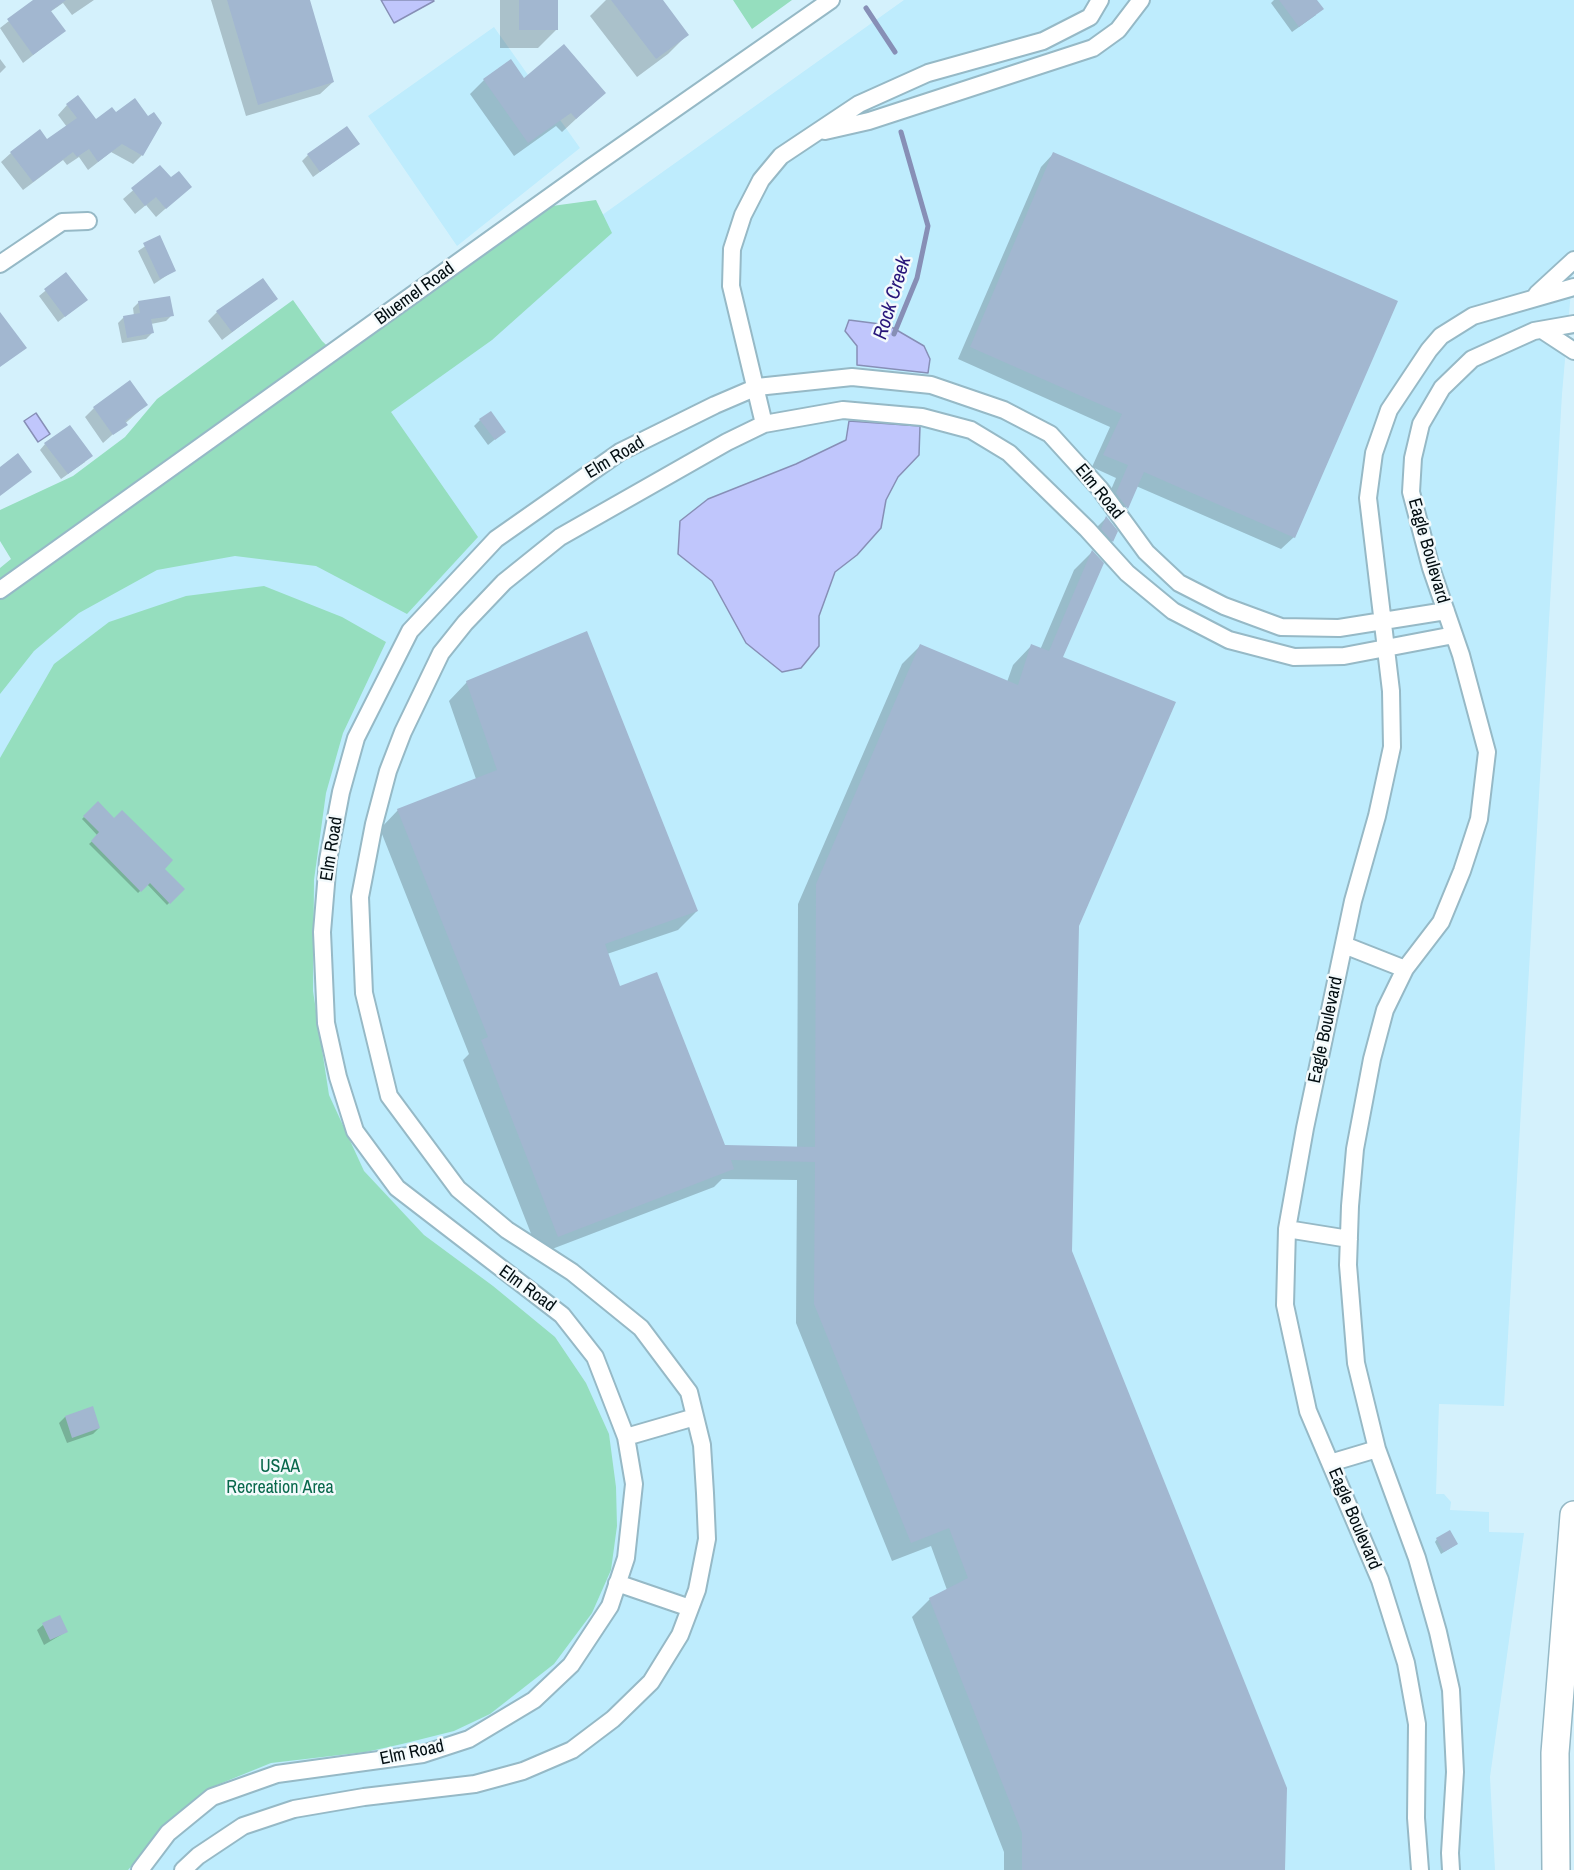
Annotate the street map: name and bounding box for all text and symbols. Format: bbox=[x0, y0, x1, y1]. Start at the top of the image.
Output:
water label: Rock Creek bbox=[869, 254, 917, 342]
street label: Bluemel Road bbox=[371, 258, 459, 330]
street label: Elm Road bbox=[582, 432, 648, 484]
street label: Elm Road bbox=[1070, 460, 1128, 524]
street label: Eagle Boulevard bbox=[1403, 496, 1453, 606]
street label: Elm Road bbox=[316, 815, 348, 883]
street label: Eagle Boulevard bbox=[1304, 975, 1348, 1085]
street label: Elm Road bbox=[494, 1261, 560, 1317]
park label: USAA Recreation Area bbox=[226, 1456, 334, 1498]
street label: Eagle Boulevard bbox=[1323, 1465, 1385, 1573]
street label: Elm Road bbox=[378, 1736, 446, 1770]

